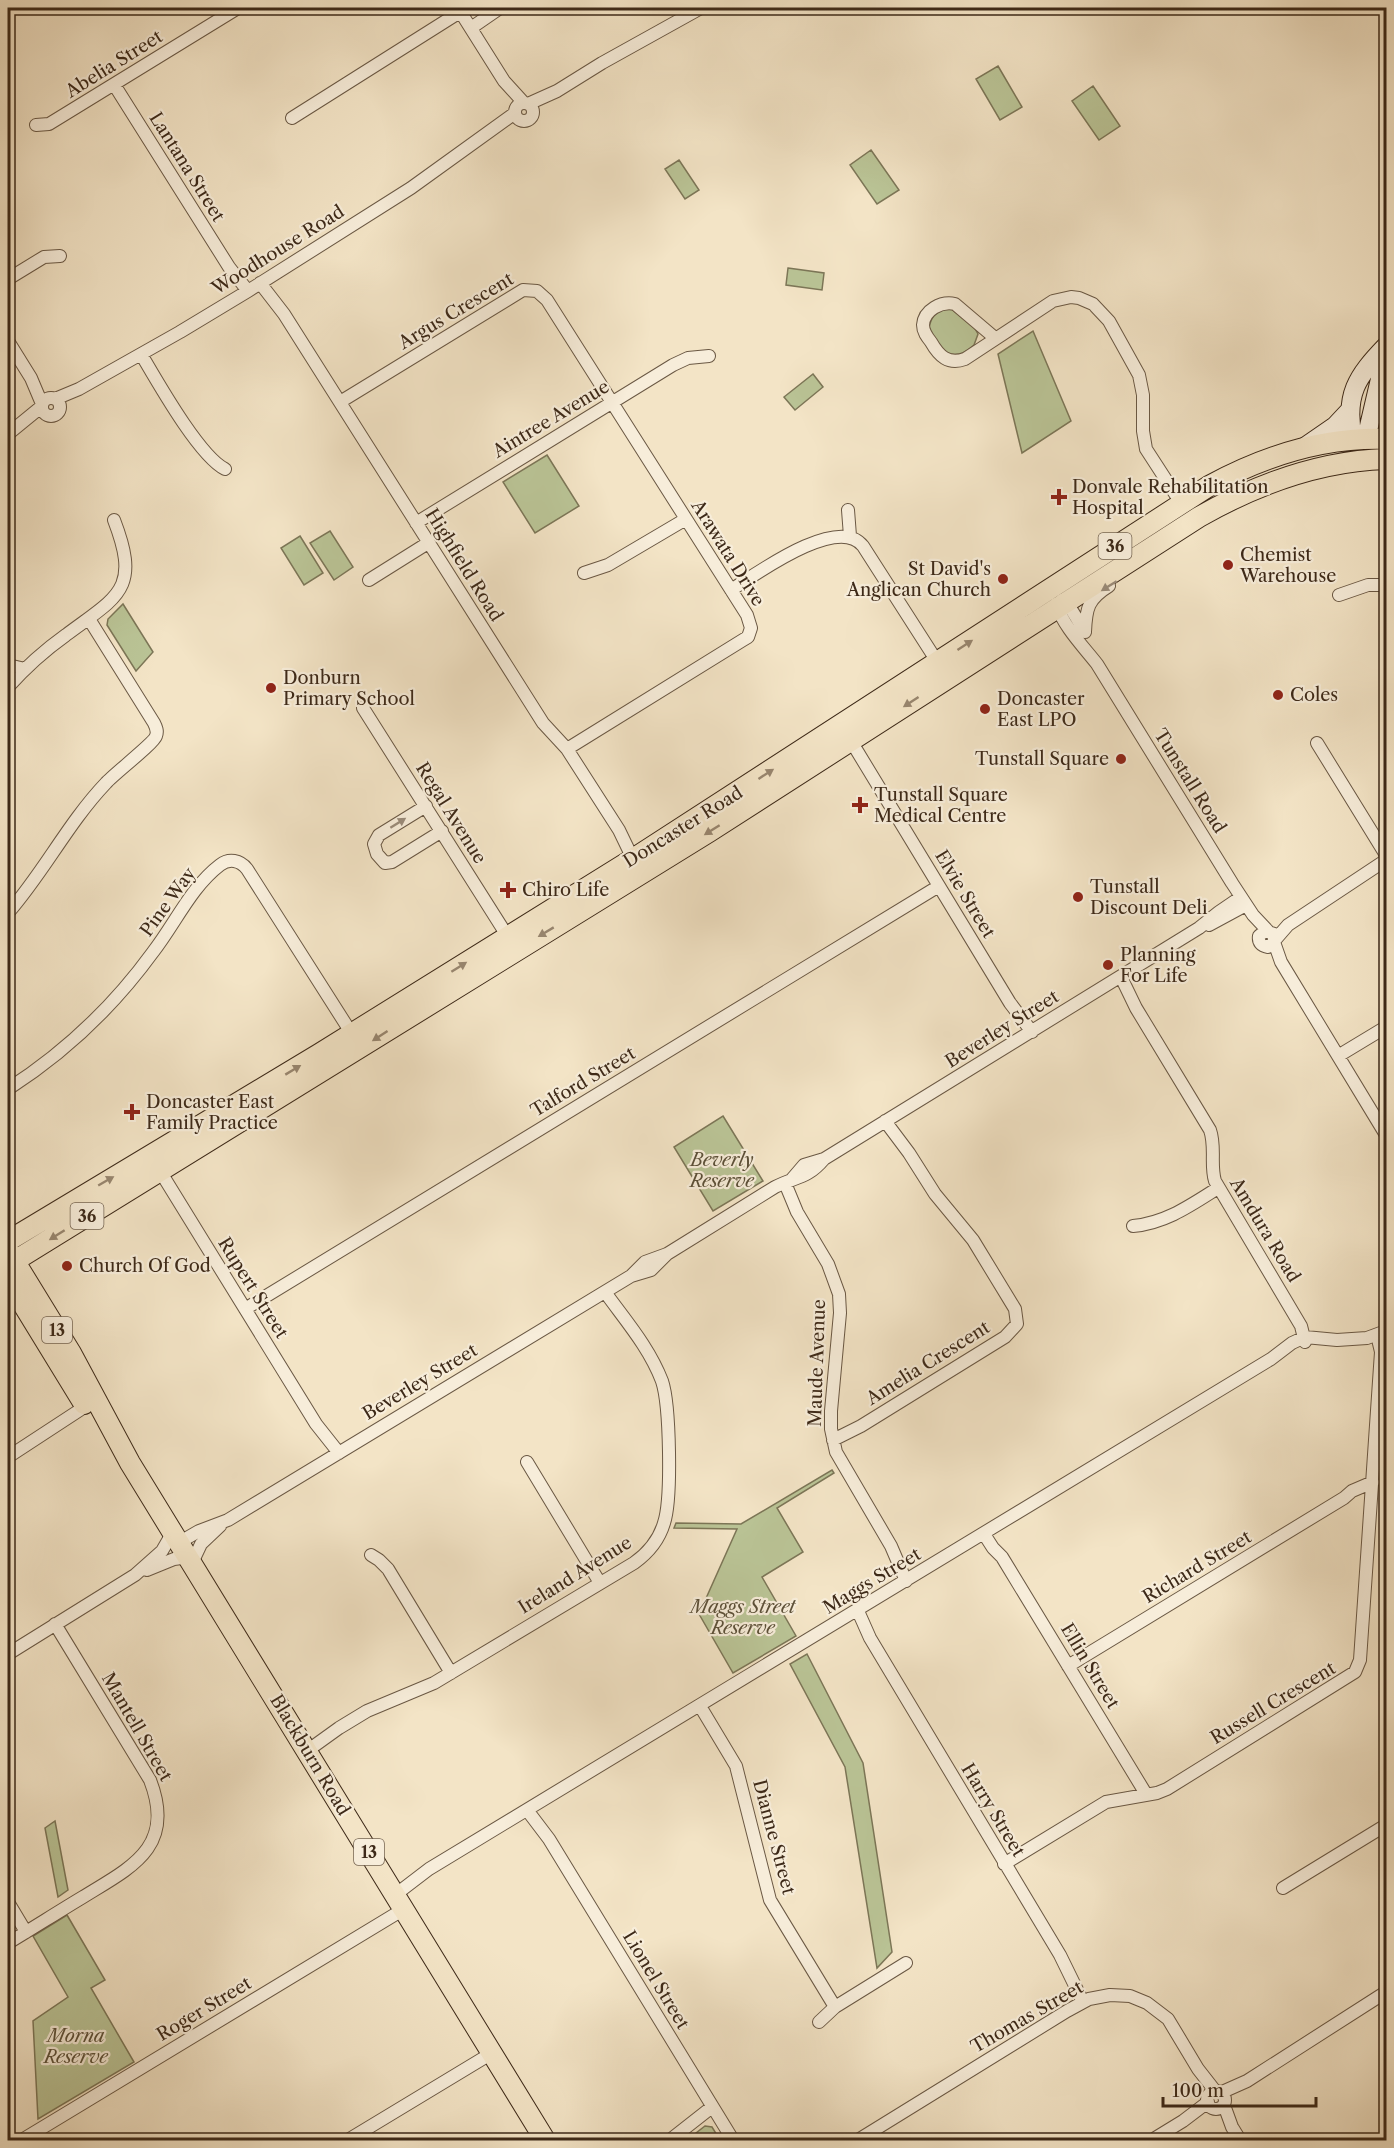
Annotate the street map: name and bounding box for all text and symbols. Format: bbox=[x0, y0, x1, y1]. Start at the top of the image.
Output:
street label: Abelia Street bbox=[61, 25, 167, 103]
street label: Lantana Street bbox=[145, 108, 230, 226]
street label: Woodhouse Road bbox=[207, 200, 348, 300]
street label: Argus Crescent bbox=[394, 268, 518, 355]
street label: Aintree Avenue bbox=[488, 376, 613, 463]
place label: Donvale Rehabilitation Hospital bbox=[1072, 476, 1269, 519]
marker: Donvale Rehabilitation Hospital bbox=[1050, 488, 1068, 506]
street label: Arawata Drive bbox=[686, 495, 769, 610]
street label: Highfield Road bbox=[421, 505, 507, 625]
road number: 36 bbox=[1098, 533, 1132, 559]
place label: Chemist Warehouse bbox=[1239, 544, 1336, 587]
place label: St David's Anglican Church bbox=[846, 558, 991, 601]
marker: Chemist Warehouse bbox=[1221, 558, 1235, 572]
marker: St David's Anglican Church bbox=[996, 572, 1010, 586]
one-way arrow bbox=[1101, 581, 1117, 592]
one-way arrow bbox=[957, 640, 973, 651]
place label: Donburn Primary School bbox=[283, 667, 415, 710]
marker: Donburn Primary School bbox=[264, 681, 278, 695]
place label: Coles bbox=[1290, 684, 1338, 706]
place label: Doncaster East LPO bbox=[997, 688, 1085, 731]
marker: Coles bbox=[1271, 688, 1285, 702]
one-way arrow bbox=[903, 697, 920, 708]
marker: Doncaster East LPO bbox=[978, 702, 992, 716]
street label: Tunstall Road bbox=[1149, 725, 1231, 837]
place label: Tunstall Square bbox=[975, 748, 1109, 770]
marker: Tunstall Square bbox=[1114, 752, 1128, 766]
street label: Regal Avenue bbox=[411, 758, 491, 868]
one-way arrow bbox=[758, 768, 774, 779]
street label: Doncaster Road bbox=[619, 781, 747, 873]
place label: Tunstall Square Medical Centre bbox=[874, 784, 1008, 827]
marker: Tunstall Square Medical Centre bbox=[851, 796, 869, 814]
one-way arrow bbox=[390, 818, 407, 829]
one-way arrow bbox=[704, 824, 720, 835]
street label: Elvie Street bbox=[930, 846, 1000, 943]
street label: Pine Way bbox=[136, 862, 201, 941]
place label: Tunstall Discount Deli bbox=[1090, 876, 1208, 919]
place label: Chiro Life bbox=[522, 879, 609, 901]
marker: Chiro Life bbox=[499, 881, 517, 899]
marker: Tunstall Discount Deli bbox=[1071, 890, 1085, 904]
one-way arrow bbox=[537, 927, 554, 937]
place label: Planning For Life bbox=[1120, 944, 1196, 987]
marker: Planning For Life bbox=[1101, 958, 1115, 972]
one-way arrow bbox=[451, 962, 467, 973]
street label: Beverley Street bbox=[941, 985, 1063, 1073]
one-way arrow bbox=[372, 1030, 389, 1041]
street label: Talford Street bbox=[527, 1042, 640, 1122]
one-way arrow bbox=[285, 1064, 301, 1075]
place label: Doncaster East Family Practice bbox=[146, 1091, 278, 1134]
marker: Doncaster East Family Practice bbox=[123, 1103, 141, 1121]
park label: Beverly Reserve bbox=[688, 1149, 755, 1192]
street label: Amdura Road bbox=[1225, 1173, 1305, 1286]
one-way arrow bbox=[98, 1176, 115, 1186]
road number: 36 bbox=[70, 1203, 104, 1229]
one-way arrow bbox=[48, 1229, 65, 1240]
street label: Rupert Street bbox=[213, 1233, 293, 1343]
place label: Church Of God bbox=[79, 1255, 211, 1277]
marker: Church Of God bbox=[60, 1259, 74, 1273]
street label: Maude Avenue bbox=[804, 1299, 830, 1427]
street label: Amelia Crescent bbox=[861, 1316, 994, 1410]
road number: 13 bbox=[42, 1317, 72, 1343]
street label: Beverley Street bbox=[359, 1339, 482, 1425]
street label: Richard Street bbox=[1139, 1526, 1256, 1608]
street label: Ireland Avenue bbox=[514, 1531, 636, 1619]
street label: Maggs Street bbox=[819, 1543, 925, 1619]
park label: Maggs Street Reserve bbox=[689, 1596, 797, 1639]
street label: Ellin Street bbox=[1056, 1619, 1124, 1713]
street label: Russell Crescent bbox=[1207, 1657, 1340, 1749]
street label: Mantell Street bbox=[97, 1669, 177, 1786]
street label: Blackburn Road bbox=[265, 1691, 355, 1820]
street label: Harry Street bbox=[956, 1759, 1030, 1861]
street label: Dianne Street bbox=[748, 1777, 800, 1897]
road number: 13 bbox=[354, 1839, 384, 1865]
street label: Lionel Street bbox=[618, 1927, 694, 2034]
street label: Roger Street bbox=[153, 1972, 256, 2046]
street label: Thomas Street bbox=[967, 1976, 1087, 2058]
park label: Morna Reserve bbox=[42, 2025, 109, 2068]
scale bar bbox=[1163, 2070, 1316, 2108]
text: 100 m bbox=[1172, 2080, 1224, 2102]

